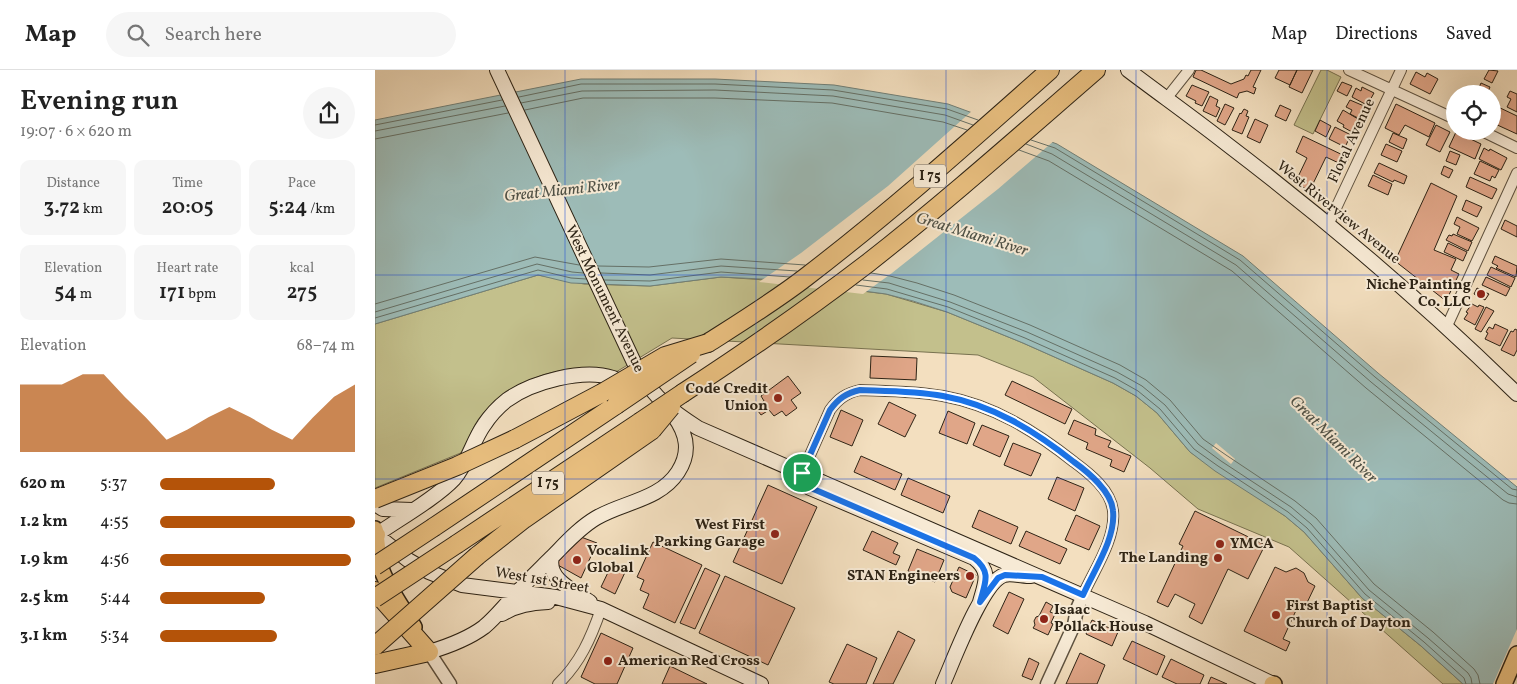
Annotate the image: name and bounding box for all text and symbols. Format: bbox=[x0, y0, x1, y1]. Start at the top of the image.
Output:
search box bbox=[106, 12, 456, 57]
text: Map bbox=[25, 18, 76, 52]
icon: search bbox=[124, 21, 152, 49]
text: Search here bbox=[164, 22, 262, 48]
text: Map bbox=[1271, 22, 1307, 47]
text: Directions bbox=[1335, 22, 1418, 47]
text: Saved bbox=[1446, 22, 1492, 47]
text: Evening run bbox=[20, 82, 179, 121]
map controls bbox=[1446, 85, 1501, 140]
button: locate bbox=[1446, 85, 1501, 140]
button: share bbox=[303, 87, 355, 139]
street label: Floral Avenue bbox=[1323, 95, 1381, 187]
text: 19:07 · 6 × 620 m bbox=[20, 121, 132, 143]
street label: West Riverview Avenue bbox=[1271, 156, 1405, 270]
road number: I 75 bbox=[914, 164, 946, 188]
text: Distance bbox=[46, 174, 100, 193]
text: Time bbox=[172, 174, 203, 193]
text: Pace bbox=[288, 174, 316, 193]
water label: Great Miami River bbox=[503, 174, 622, 208]
text: 3.72 bbox=[43, 193, 80, 222]
text: 20:05 bbox=[161, 193, 214, 222]
text: 5:24 bbox=[268, 193, 307, 222]
text: km bbox=[80, 200, 103, 219]
text: /km bbox=[307, 200, 335, 219]
water label: Great Miami River bbox=[913, 208, 1032, 263]
street label: West Monument Avenue bbox=[559, 222, 649, 376]
text: Elevation bbox=[44, 259, 102, 278]
text: Heart rate bbox=[157, 259, 218, 278]
text: kcal bbox=[289, 259, 314, 278]
place label: Niche Painting Co. LLC bbox=[1366, 275, 1471, 313]
text: 54 bbox=[54, 278, 77, 307]
text: 171 bbox=[159, 278, 185, 307]
text: 275 bbox=[286, 278, 317, 307]
text: m bbox=[77, 285, 92, 304]
text: bpm bbox=[185, 285, 216, 304]
marker: Niche Painting Co. LLC bbox=[1475, 288, 1487, 300]
text: Elevation bbox=[20, 335, 87, 357]
text: 68–74 m bbox=[297, 335, 355, 357]
place label: Code Credit Union bbox=[685, 379, 768, 417]
water label: Great Miami River bbox=[1284, 391, 1382, 489]
marker: Code Credit Union bbox=[772, 392, 784, 404]
pin bbox=[781, 452, 823, 494]
icon: arrive bbox=[788, 459, 816, 487]
road number: I 75 bbox=[532, 472, 564, 494]
text: 620 m bbox=[20, 473, 66, 495]
text: 5:37 bbox=[100, 473, 127, 495]
text: 1.2 km bbox=[20, 511, 68, 533]
text: 4:55 bbox=[100, 511, 129, 533]
place label: West First Parking Garage bbox=[654, 515, 765, 553]
marker: West First Parking Garage bbox=[769, 528, 781, 540]
place label: YMCA bbox=[1230, 534, 1274, 555]
marker: YMCA bbox=[1214, 538, 1226, 550]
place label: Vocalink Global bbox=[587, 541, 649, 579]
place label: The Landing bbox=[1119, 548, 1208, 569]
text: 1.9 km bbox=[20, 549, 68, 571]
text: 4:56 bbox=[100, 549, 129, 571]
marker: The Landing bbox=[1212, 552, 1224, 564]
marker: Vocalink Global bbox=[571, 554, 583, 566]
street label: West 1st Street bbox=[493, 562, 591, 600]
place label: STAN Engineers bbox=[847, 566, 960, 587]
marker: STAN Engineers bbox=[964, 570, 976, 582]
text: 2.5 km bbox=[20, 587, 69, 609]
text: 5:44 bbox=[100, 587, 131, 609]
place label: First Baptist Church of Dayton bbox=[1286, 596, 1411, 634]
place label: Isaac Pollack House bbox=[1054, 600, 1153, 638]
marker: First Baptist Church of Dayton bbox=[1270, 609, 1282, 621]
marker: Isaac Pollack House bbox=[1038, 613, 1050, 625]
text: 3.1 km bbox=[20, 625, 68, 647]
text: 5:34 bbox=[100, 625, 129, 647]
place label: American Red Cross bbox=[618, 651, 760, 672]
marker: American Red Cross bbox=[602, 655, 614, 667]

